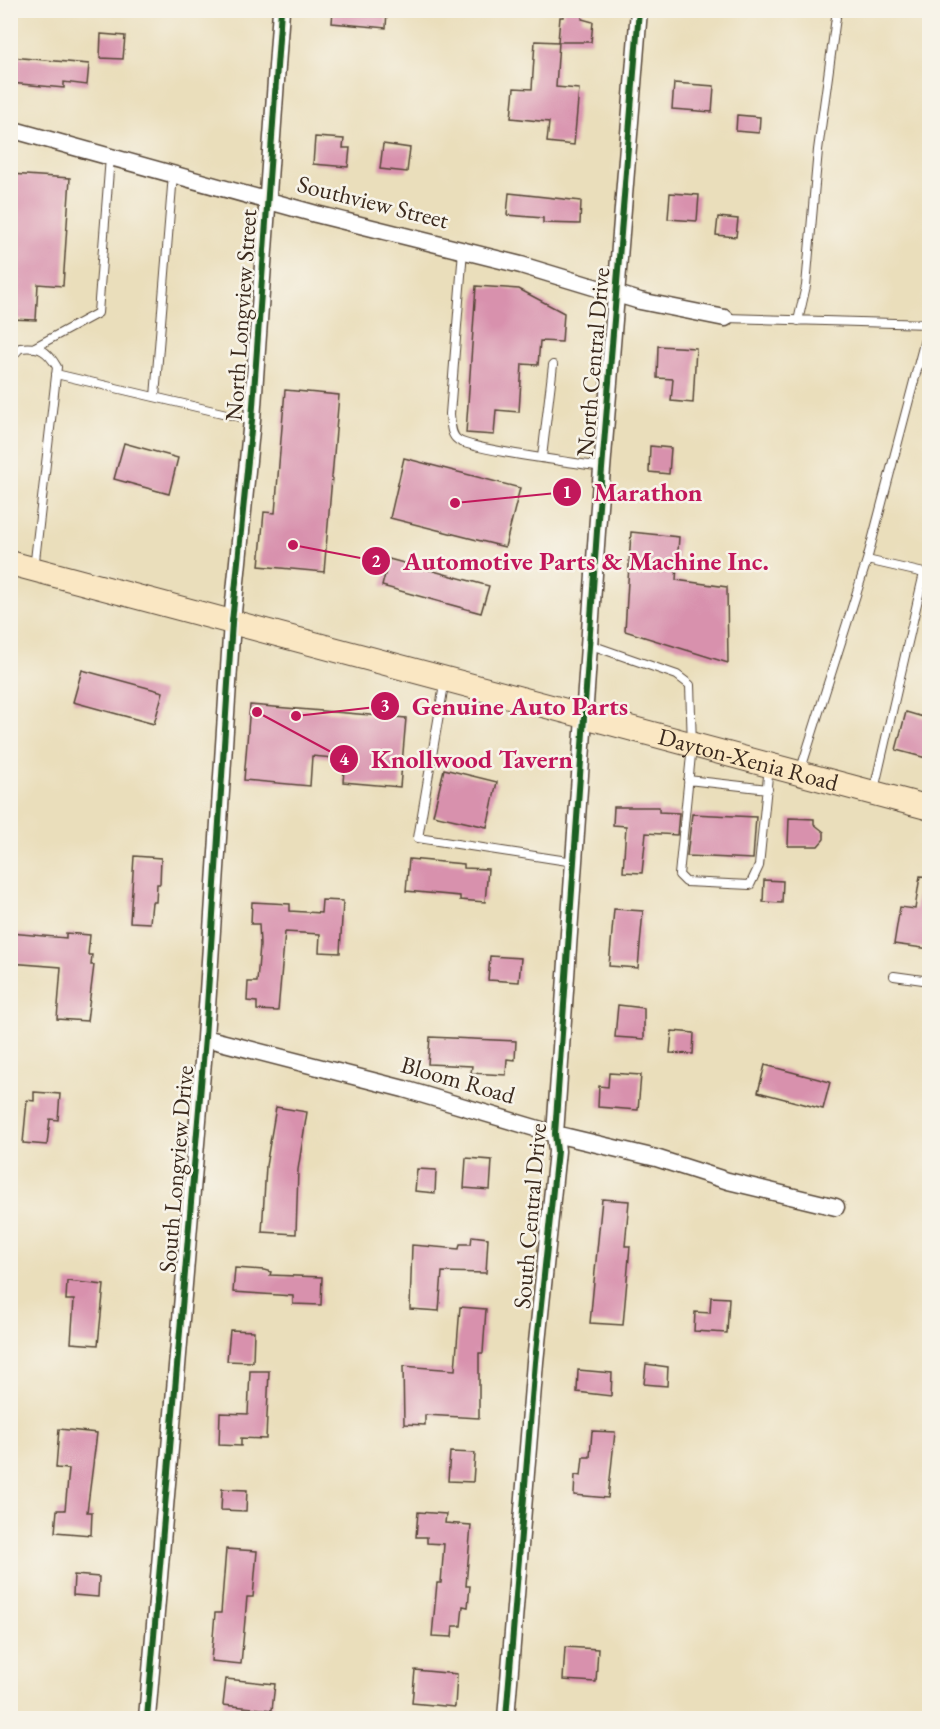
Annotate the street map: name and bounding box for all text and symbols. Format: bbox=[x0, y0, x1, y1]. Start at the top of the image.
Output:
street label: Southview Street bbox=[294, 168, 452, 235]
street label: North Longview Street bbox=[218, 208, 263, 422]
street label: North Central Drive bbox=[569, 266, 616, 458]
callout: Marathon bbox=[552, 470, 715, 514]
text: Marathon bbox=[594, 475, 703, 509]
text: 1 bbox=[562, 480, 572, 503]
callout: Automotive Parts & Machine Inc. bbox=[361, 539, 781, 583]
text: Automotive Parts & Machine Inc. bbox=[402, 544, 769, 578]
text: 2 bbox=[371, 549, 381, 572]
callout: Genuine Auto Parts bbox=[370, 684, 640, 728]
text: Genuine Auto Parts bbox=[412, 689, 628, 723]
text: 3 bbox=[380, 694, 390, 717]
street label: Dayton-Xenia Road bbox=[655, 720, 843, 798]
callout: Knollwood Tavern bbox=[329, 737, 585, 781]
text: Knollwood Tavern bbox=[371, 742, 573, 776]
text: 4 bbox=[339, 747, 349, 770]
street label: Bloom Road bbox=[397, 1048, 520, 1111]
street label: South Longview Drive bbox=[151, 1064, 200, 1274]
street label: South Central Drive bbox=[506, 1122, 553, 1310]

